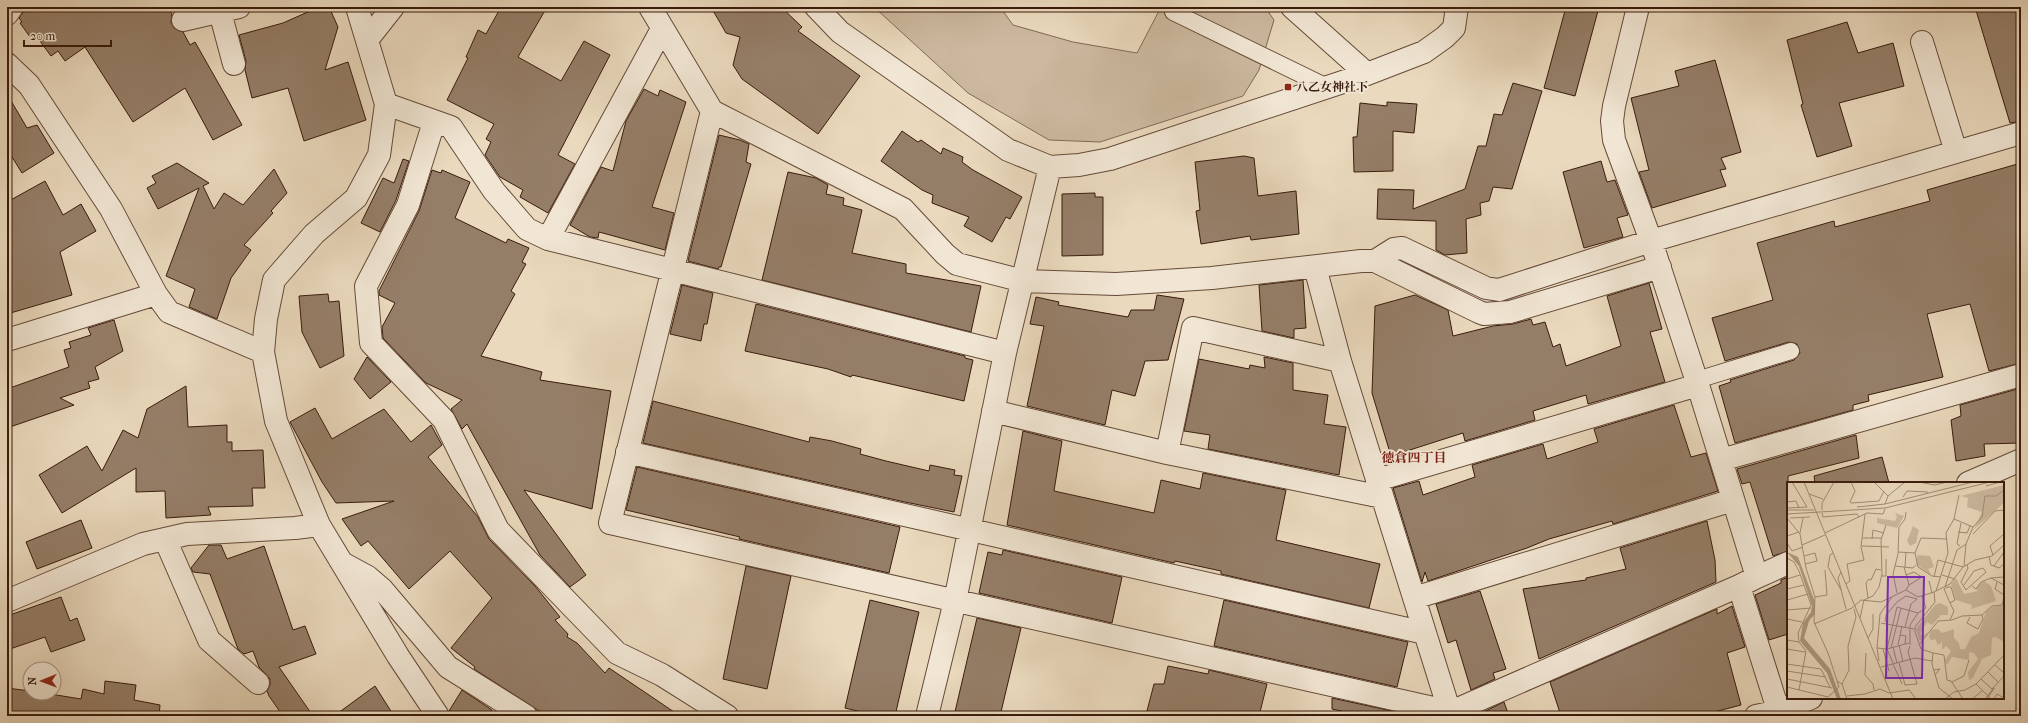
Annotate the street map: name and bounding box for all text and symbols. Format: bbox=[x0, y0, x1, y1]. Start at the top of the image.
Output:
scale bar bbox=[24, 22, 111, 48]
text: 20 m bbox=[30, 29, 55, 43]
place label: 八乙女神社下 bbox=[1296, 80, 1368, 94]
marker: 八乙女神社下 bbox=[1283, 82, 1293, 92]
district label: 徳倉四丁目 bbox=[1381, 450, 1447, 465]
inset map bbox=[1787, 482, 2004, 699]
north arrow bbox=[22, 661, 62, 701]
text: N bbox=[26, 676, 39, 685]

